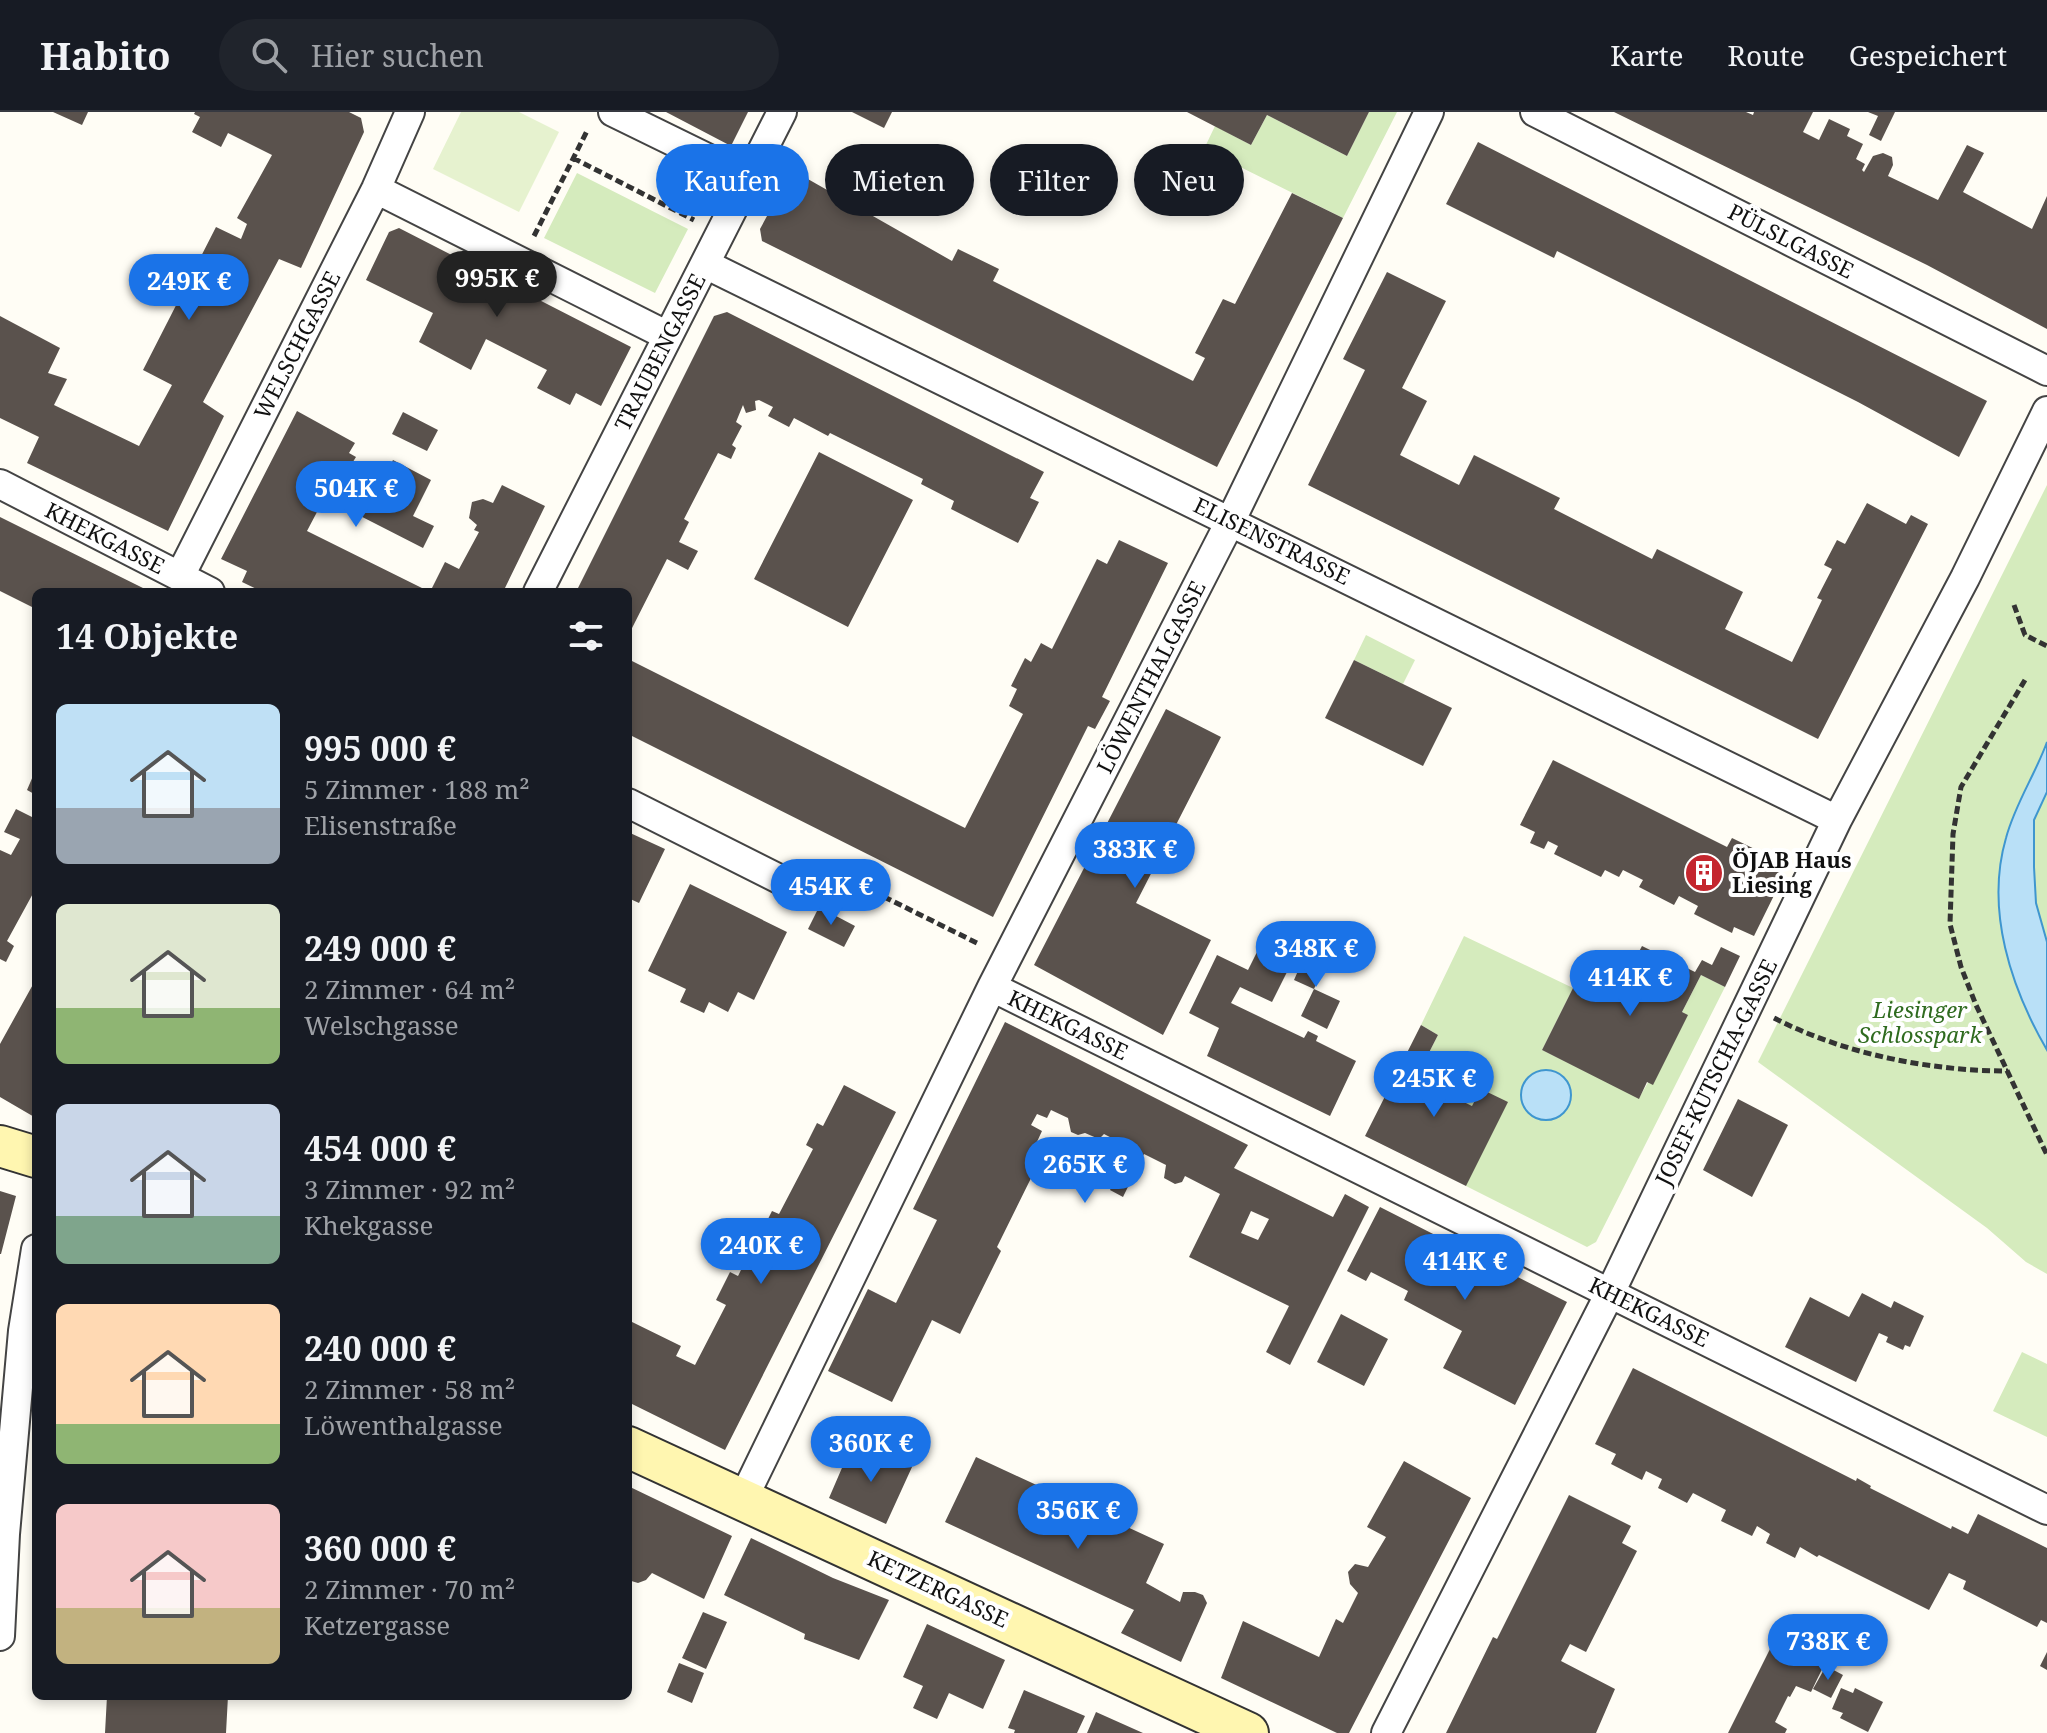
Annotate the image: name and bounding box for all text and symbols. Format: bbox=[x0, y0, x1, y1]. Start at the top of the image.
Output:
search box bbox=[219, 19, 779, 91]
text: Habito bbox=[40, 29, 171, 81]
icon: search bbox=[247, 33, 291, 77]
text: Hier suchen bbox=[311, 35, 484, 76]
text: Karte bbox=[1610, 36, 1684, 74]
text: Route bbox=[1728, 36, 1805, 74]
text: Gespeichert bbox=[1849, 36, 2007, 74]
chip: Kaufen bbox=[656, 144, 809, 216]
chip: Mieten bbox=[825, 144, 974, 216]
chip: Filter bbox=[990, 144, 1118, 216]
chip: Neu bbox=[1134, 144, 1244, 216]
street label: PÜLSLGASSE bbox=[1723, 196, 1859, 285]
pin: 995K € bbox=[432, 251, 562, 319]
pin: 249K € bbox=[124, 254, 254, 322]
text: 995K € bbox=[455, 259, 539, 295]
text: 249K € bbox=[147, 262, 231, 298]
street label: WELSCHGASSE bbox=[246, 265, 346, 424]
street label: TRAUBENGASSE bbox=[607, 268, 712, 435]
pin: 504K € bbox=[291, 461, 421, 529]
text: 504K € bbox=[314, 469, 398, 505]
street label: ELISENSTRASSE bbox=[1189, 489, 1356, 591]
street label: KHEKGASSE bbox=[41, 494, 170, 580]
street label: LÖWENTHALGASSE bbox=[1089, 575, 1212, 778]
text: 14 Objekte bbox=[56, 613, 238, 659]
icon: filters bbox=[564, 614, 608, 658]
text: 995 000 € bbox=[304, 725, 456, 771]
icon: home bbox=[120, 736, 216, 832]
text: 5 Zimmer · 188 m² bbox=[304, 771, 530, 807]
text: Elisenstraße bbox=[304, 807, 457, 843]
pin: 383K € bbox=[1070, 822, 1200, 890]
text: 383K € bbox=[1093, 830, 1177, 866]
place label: ÖJAB Haus Liesing bbox=[1732, 844, 1852, 899]
building icon: ÖJAB Haus Liesing bbox=[1683, 852, 1725, 894]
pin: 454K € bbox=[766, 859, 896, 927]
text: 454K € bbox=[789, 867, 873, 903]
pin: 348K € bbox=[1251, 921, 1381, 989]
text: 249 000 € bbox=[304, 925, 456, 971]
text: 348K € bbox=[1274, 929, 1358, 965]
icon: home bbox=[120, 936, 216, 1032]
pin: 414K € bbox=[1565, 950, 1695, 1018]
street label: JOSEF-KUTSCHA-GASSE bbox=[1647, 953, 1783, 1191]
text: 414K € bbox=[1588, 958, 1672, 994]
text: 2 Zimmer · 64 m² bbox=[304, 971, 515, 1007]
street label: KHEKGASSE bbox=[1003, 982, 1134, 1066]
park label: Liesinger Schlosspark bbox=[1858, 994, 1983, 1049]
text: Welschgasse bbox=[304, 1007, 459, 1043]
pin: 245K € bbox=[1369, 1051, 1499, 1119]
text: 245K € bbox=[1392, 1059, 1476, 1095]
text: 454 000 € bbox=[304, 1125, 456, 1171]
icon: home bbox=[120, 1136, 216, 1232]
pin: 265K € bbox=[1020, 1137, 1150, 1205]
text: 265K € bbox=[1043, 1145, 1127, 1181]
text: 3 Zimmer · 92 m² bbox=[304, 1171, 515, 1207]
text: Khekgasse bbox=[304, 1207, 433, 1243]
pin: 240K € bbox=[696, 1218, 826, 1286]
text: 240K € bbox=[719, 1226, 803, 1262]
pin: 414K € bbox=[1400, 1234, 1530, 1302]
text: 414K € bbox=[1423, 1242, 1507, 1278]
street label: KHEKGASSE bbox=[1584, 1269, 1715, 1353]
text: 240 000 € bbox=[304, 1325, 456, 1371]
icon: home bbox=[120, 1336, 216, 1432]
text: 2 Zimmer · 58 m² bbox=[304, 1371, 515, 1407]
text: Löwenthalgasse bbox=[304, 1407, 503, 1443]
pin: 360K € bbox=[806, 1416, 936, 1484]
text: 360K € bbox=[829, 1424, 913, 1460]
pin: 356K € bbox=[1013, 1483, 1143, 1551]
text: 356K € bbox=[1036, 1491, 1120, 1527]
text: 360 000 € bbox=[304, 1525, 456, 1571]
icon: home bbox=[120, 1536, 216, 1632]
street label: KETZERGASSE bbox=[863, 1542, 1014, 1634]
text: 2 Zimmer · 70 m² bbox=[304, 1571, 515, 1607]
text: Ketzergasse bbox=[304, 1607, 450, 1643]
pin: 738K € bbox=[1763, 1614, 1893, 1682]
text: 738K € bbox=[1786, 1622, 1870, 1658]

